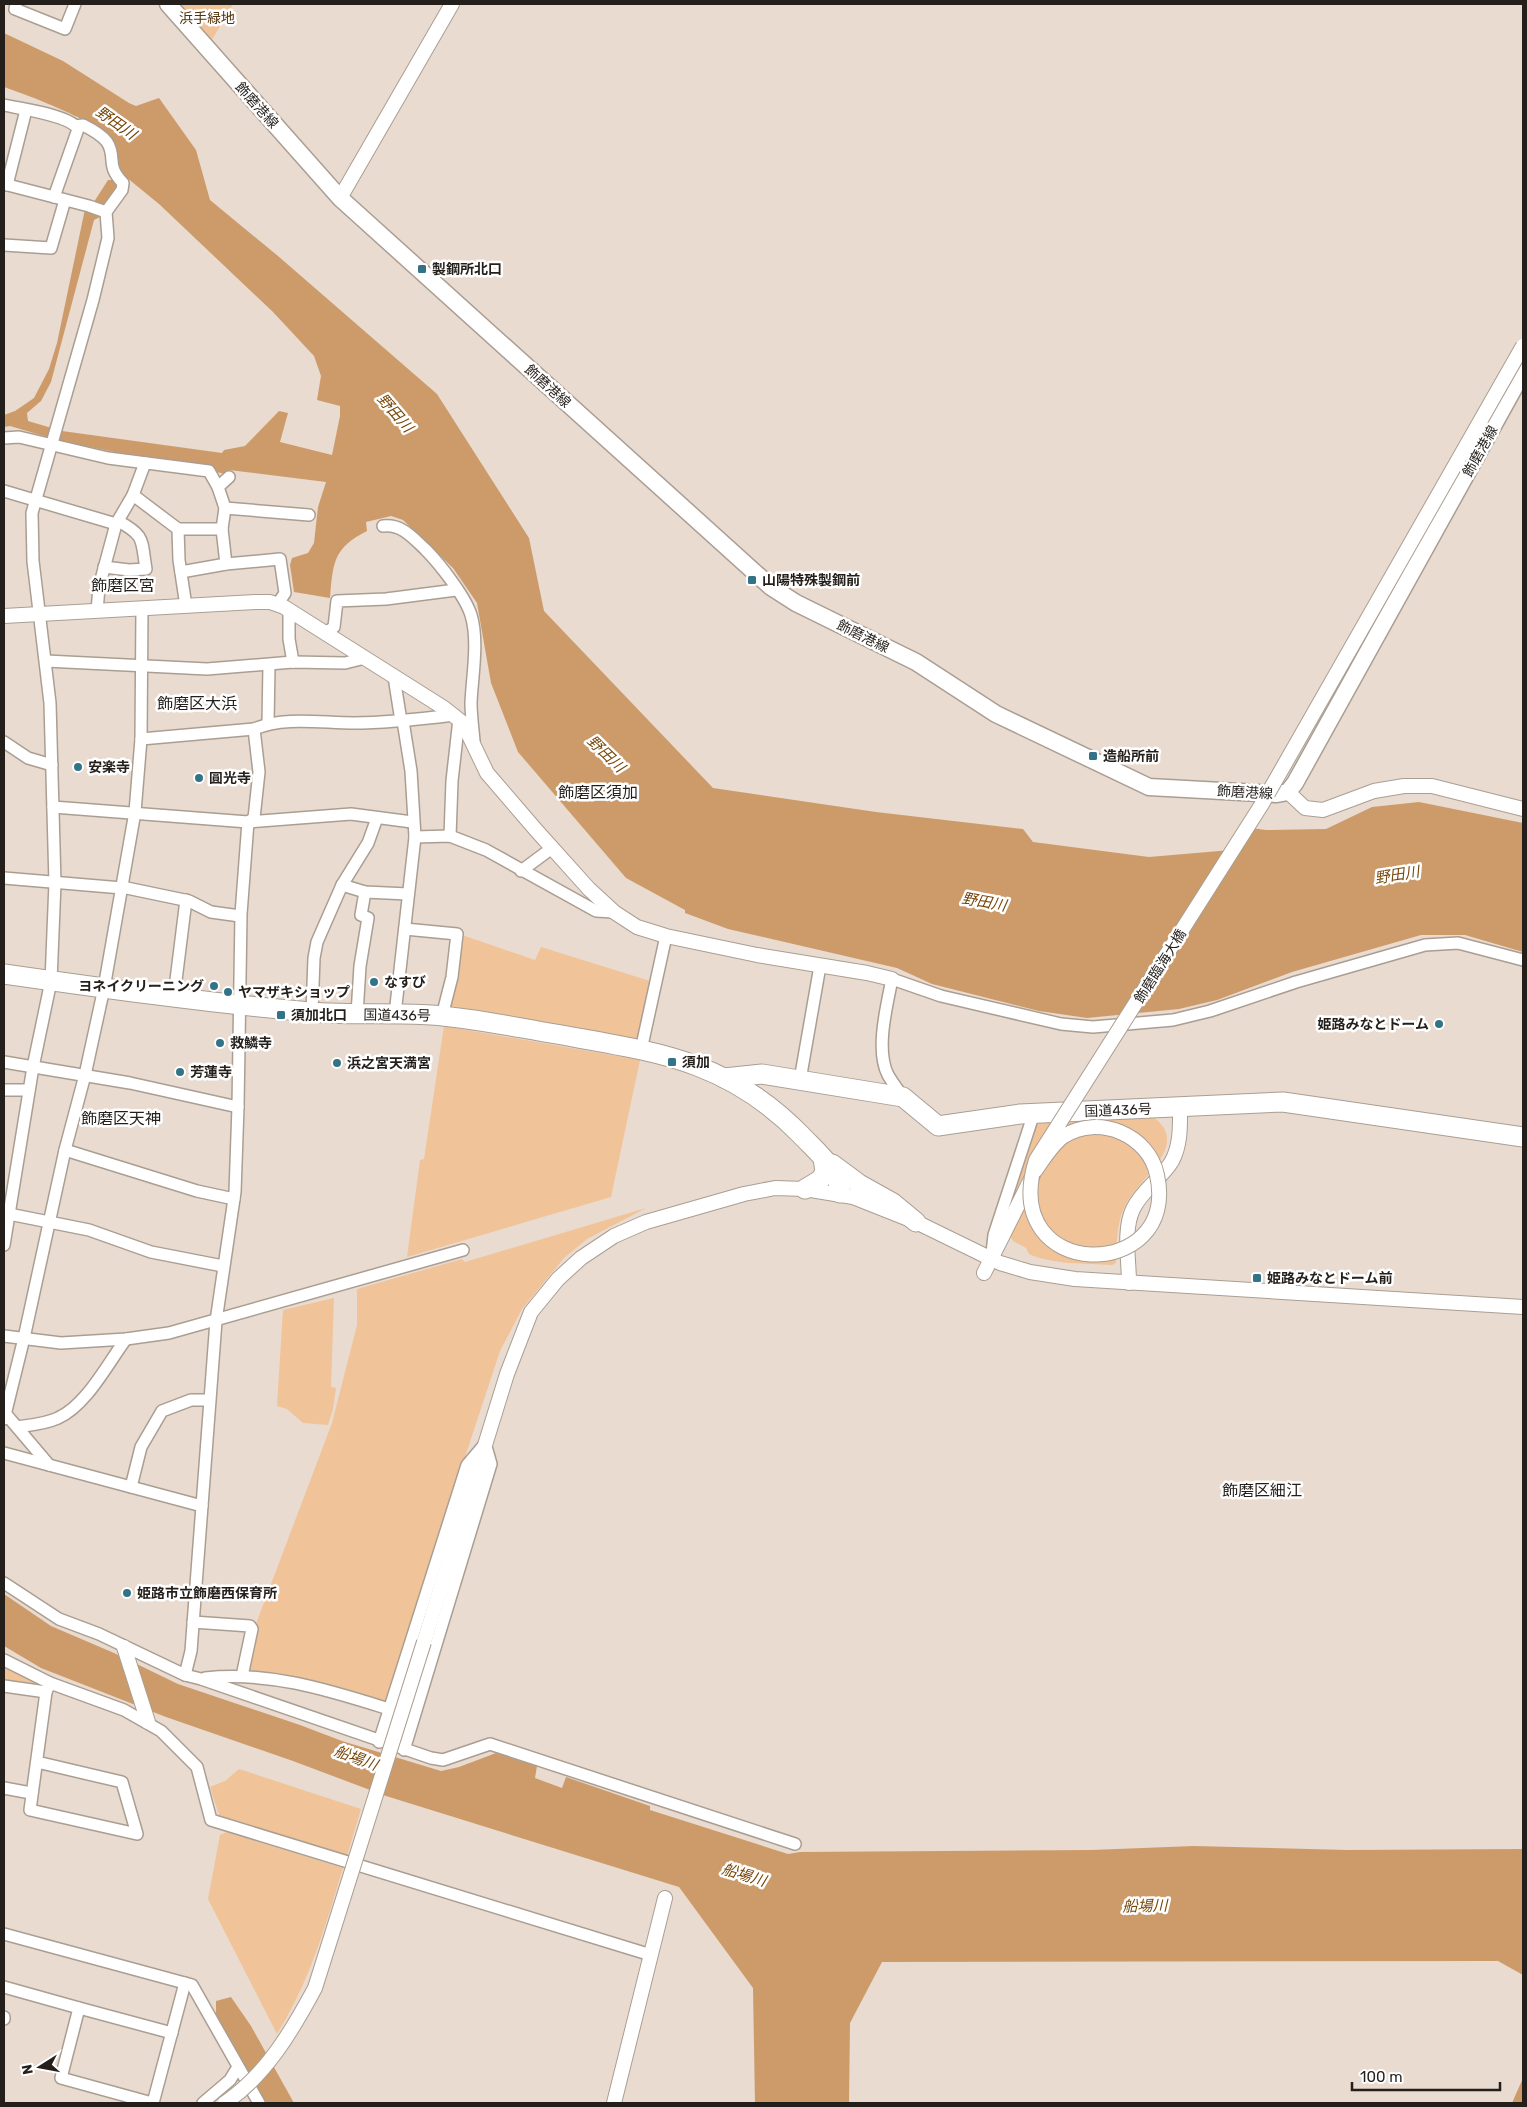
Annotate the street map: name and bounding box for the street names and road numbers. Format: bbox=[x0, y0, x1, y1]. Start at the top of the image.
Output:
street label: 飾磨港線 bbox=[232, 79, 282, 132]
street label: 飾磨港線 bbox=[521, 361, 574, 411]
street label: 飾磨港線 bbox=[1459, 423, 1501, 480]
street label: 飾磨港線 bbox=[834, 617, 892, 656]
street label: 飾磨港線 bbox=[1217, 783, 1273, 802]
street label: 飾磨臨海大橋 bbox=[1131, 926, 1190, 1006]
street label: 国道436号 bbox=[363, 1006, 431, 1025]
street label: 国道436号 bbox=[1084, 1101, 1152, 1120]

